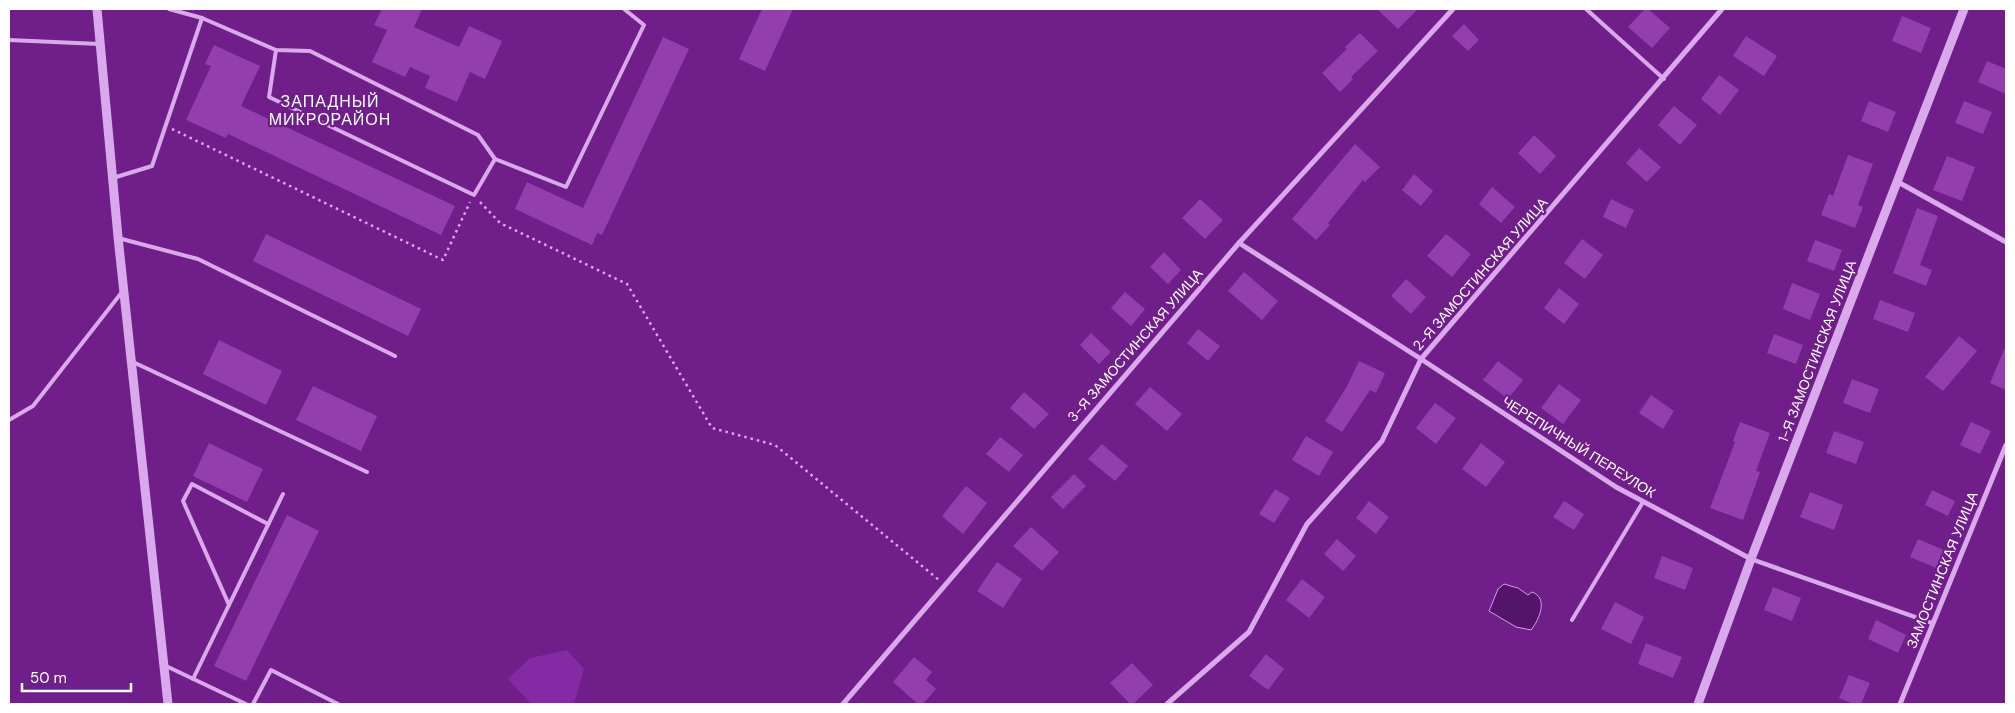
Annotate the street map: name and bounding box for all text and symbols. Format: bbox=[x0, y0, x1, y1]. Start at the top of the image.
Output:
district label: ЗАПАДНЫЙ МИКРОРАЙОН bbox=[269, 91, 391, 130]
street label: 2-Я ЗАМОСТИНСКАЯ УЛИЦА bbox=[1409, 193, 1552, 354]
street label: 1-Я ЗАМОСТИНСКАЯ УЛИЦА bbox=[1774, 257, 1860, 444]
street label: 3-Я ЗАМОСТИНСКАЯ УЛИЦА bbox=[1064, 264, 1207, 425]
street label: ЧЕРЕПИЧНЫЙ ПЕРЕУЛОК bbox=[1499, 392, 1660, 502]
street label: ЗАМОСТИНСКАЯ УЛИЦА bbox=[1902, 488, 1982, 651]
scale bar bbox=[22, 660, 131, 692]
text: 50 m bbox=[30, 668, 67, 688]

